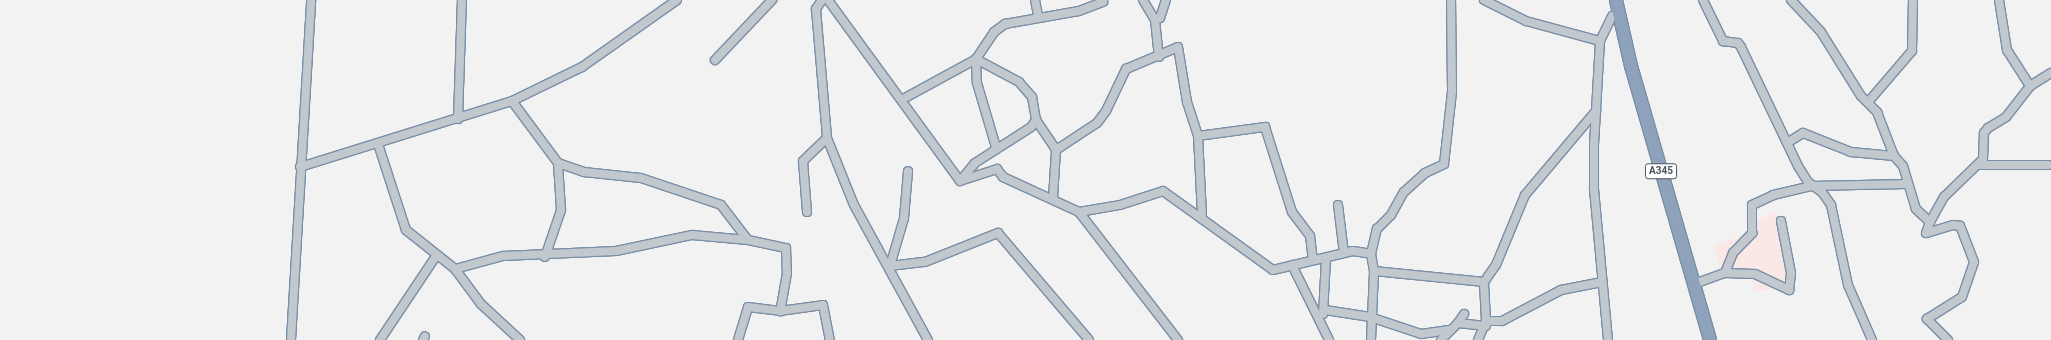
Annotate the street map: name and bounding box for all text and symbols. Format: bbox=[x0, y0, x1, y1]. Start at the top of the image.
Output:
road number: A345 bbox=[1645, 163, 1677, 179]

